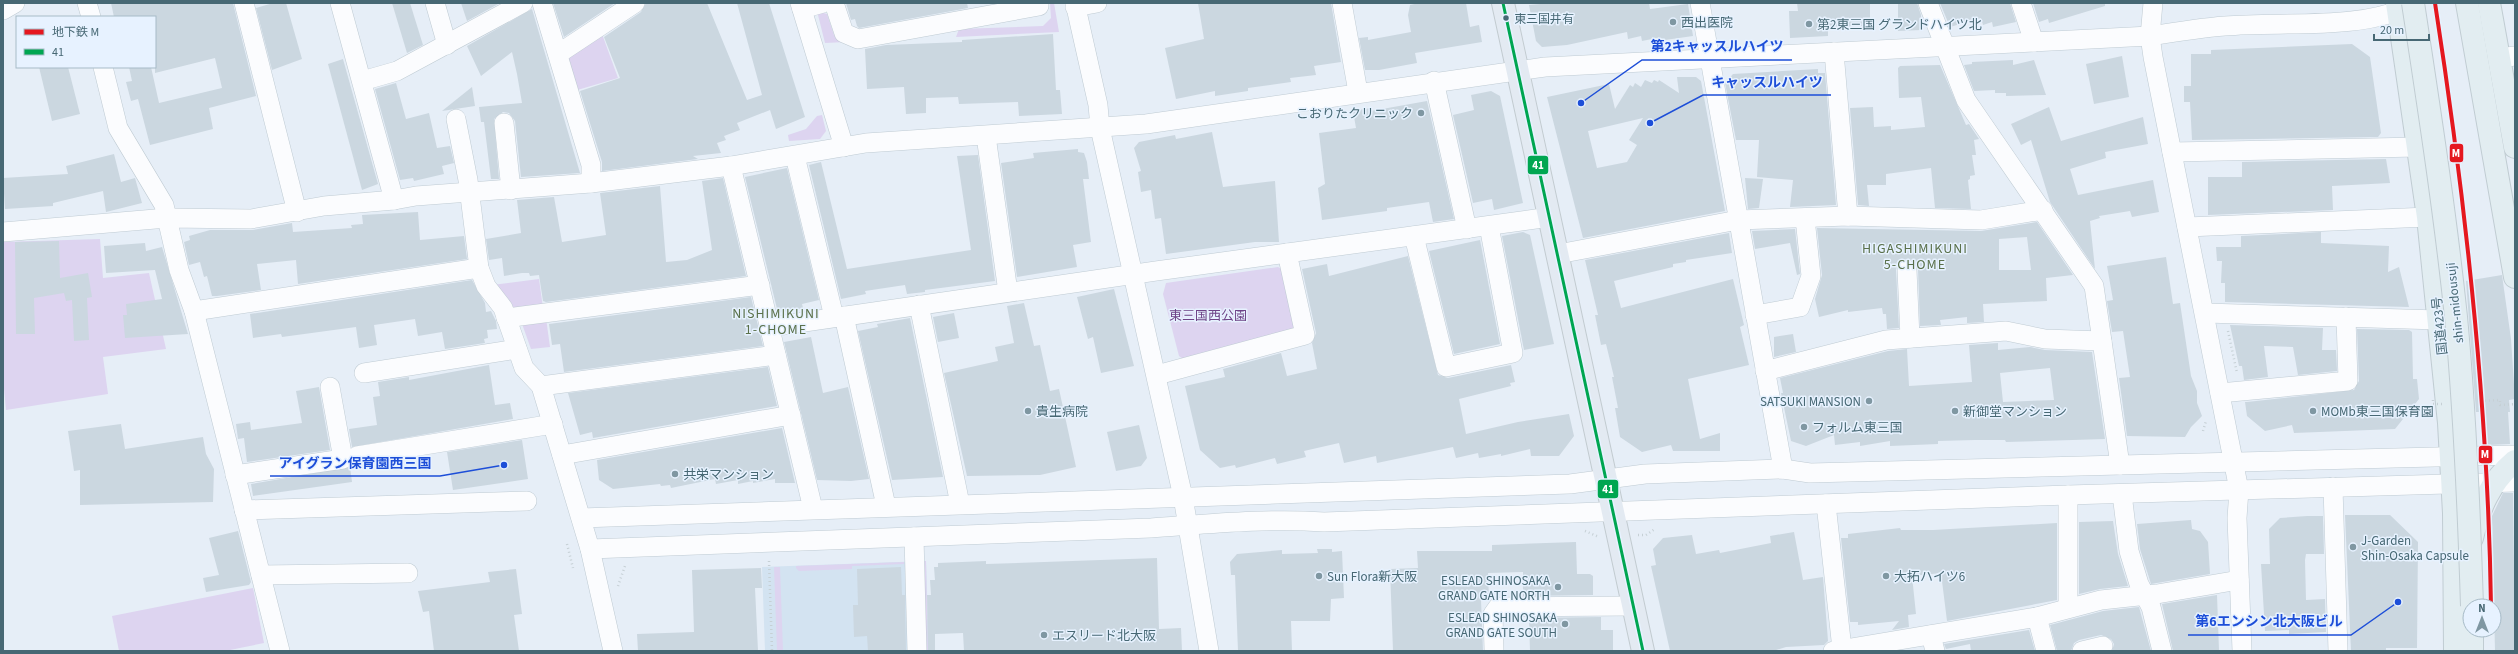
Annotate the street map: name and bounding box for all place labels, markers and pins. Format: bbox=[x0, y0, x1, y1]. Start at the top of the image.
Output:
place label: 東三国井有 bbox=[1514, 11, 1574, 28]
marker: 東三国井有 bbox=[1501, 13, 1511, 23]
place label: 西出医院 bbox=[1681, 14, 1733, 32]
place label: 第2東三国 グランドハイツ北 bbox=[1817, 16, 1982, 34]
marker: 西出医院 bbox=[1668, 17, 1678, 27]
marker: 第2東三国 グランドハイツ北 bbox=[1804, 19, 1814, 29]
callout: 第2キャッスルハイツ bbox=[1642, 34, 1792, 60]
callout: キャッスルハイツ bbox=[1703, 69, 1831, 95]
place label: こおりたクリニック bbox=[1296, 105, 1413, 123]
marker: こおりたクリニック bbox=[1416, 108, 1426, 118]
place label: SATSUKI MANSION bbox=[1760, 393, 1861, 411]
marker: SATSUKI MANSION bbox=[1864, 396, 1874, 406]
place label: 貴生病院 bbox=[1036, 403, 1088, 421]
place label: 新御堂マンション bbox=[1963, 403, 2067, 421]
place label: MOMb東三国保育園 bbox=[2321, 403, 2434, 421]
marker: 貴生病院 bbox=[1023, 406, 1033, 416]
marker: 新御堂マンション bbox=[1950, 406, 1960, 416]
marker: MOMb東三国保育園 bbox=[2308, 406, 2318, 416]
place label: フォルム東三国 bbox=[1812, 419, 1903, 437]
marker: フォルム東三国 bbox=[1799, 422, 1809, 432]
callout: アイグラン保育園西三国 bbox=[270, 450, 440, 476]
place label: 共栄マンション bbox=[683, 466, 774, 484]
marker: 共栄マンション bbox=[670, 469, 680, 479]
place label: J-Garden Shin-Osaka Capsule bbox=[2361, 532, 2469, 565]
marker: J-Garden Shin-Osaka Capsule bbox=[2348, 542, 2358, 552]
place label: Sun Flora新大阪 bbox=[1327, 568, 1417, 586]
place label: 大拓ハイツ6 bbox=[1894, 568, 1965, 586]
marker: Sun Flora新大阪 bbox=[1314, 571, 1324, 581]
marker: 大拓ハイツ6 bbox=[1881, 571, 1891, 581]
place label: ESLEAD SHINOSAKA GRAND GATE NORTH bbox=[1438, 572, 1551, 605]
marker: ESLEAD SHINOSAKA GRAND GATE NORTH bbox=[1553, 582, 1563, 592]
place label: ESLEAD SHINOSAKA GRAND GATE SOUTH bbox=[1445, 609, 1558, 642]
callout: 第6エンシン北大阪ビル bbox=[2188, 609, 2351, 635]
marker: ESLEAD SHINOSAKA GRAND GATE SOUTH bbox=[1560, 619, 1570, 629]
place label: エスリード北大阪 bbox=[1052, 627, 1156, 645]
marker: エスリード北大阪 bbox=[1039, 630, 1049, 640]

